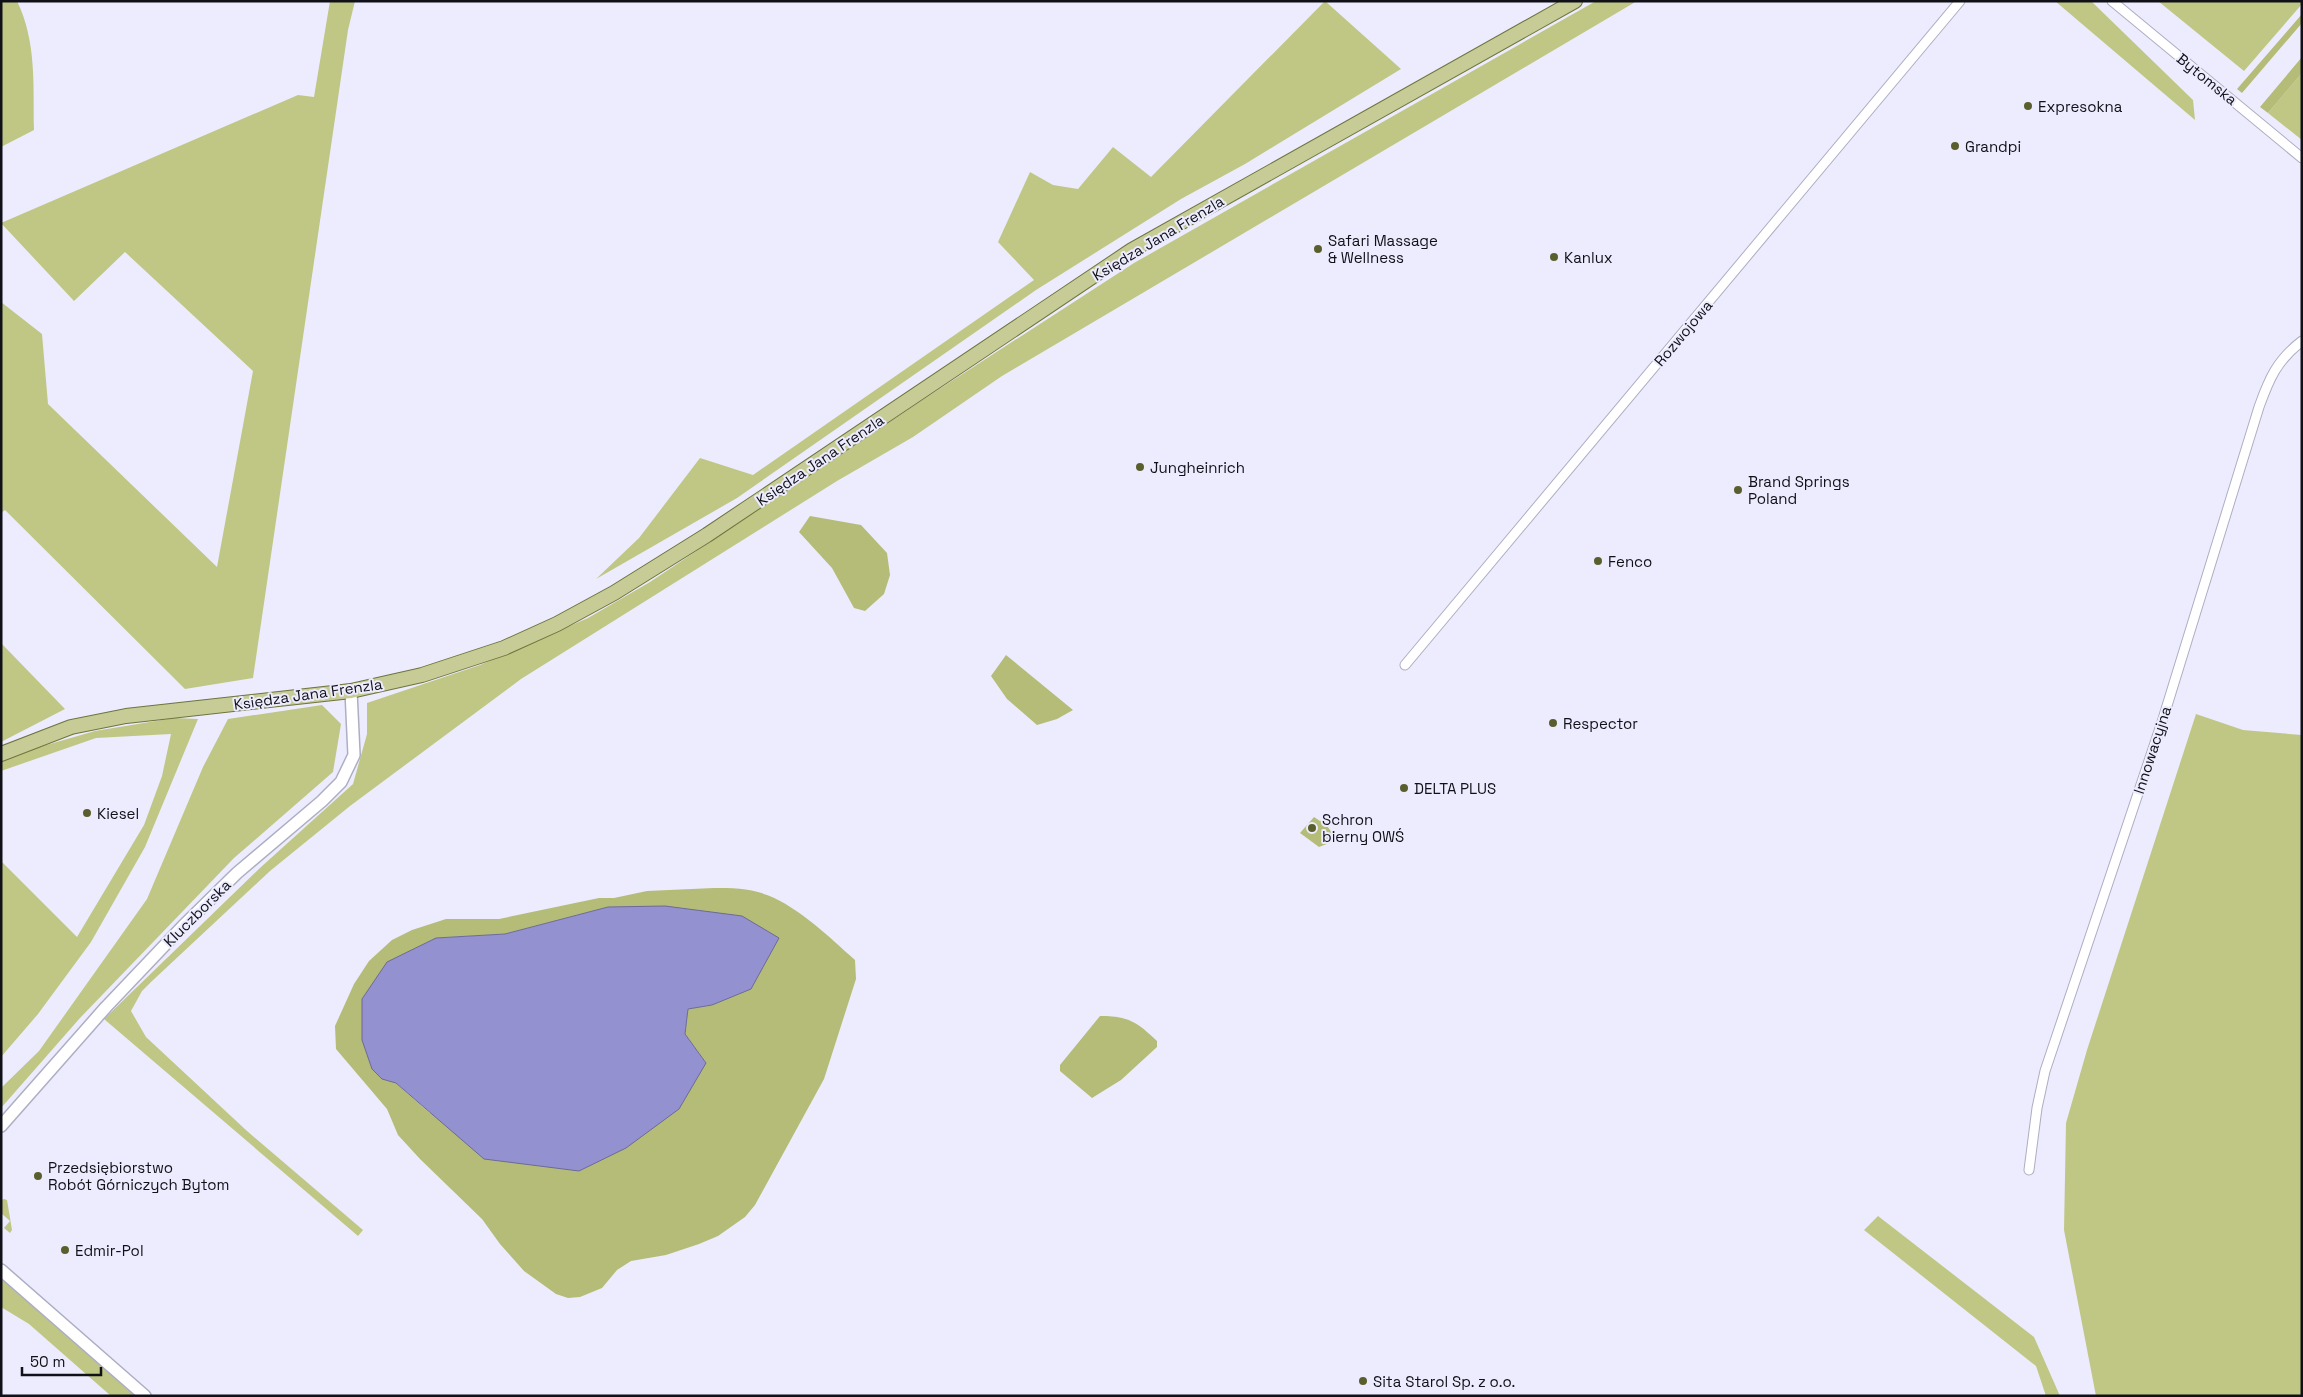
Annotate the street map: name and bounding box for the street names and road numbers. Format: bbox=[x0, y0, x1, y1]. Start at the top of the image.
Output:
street label: Bytomska bbox=[2173, 49, 2241, 109]
street label: Księdza Jana Frenzla bbox=[1089, 191, 1227, 285]
street label: Rozwojowa bbox=[1650, 296, 1716, 370]
street label: Księdza Jana Frenzla bbox=[753, 410, 888, 510]
street label: Księdza Jana Frenzla bbox=[232, 674, 384, 714]
street label: Innowacyjna bbox=[2129, 703, 2175, 796]
street label: Kluczborska bbox=[159, 875, 235, 951]

